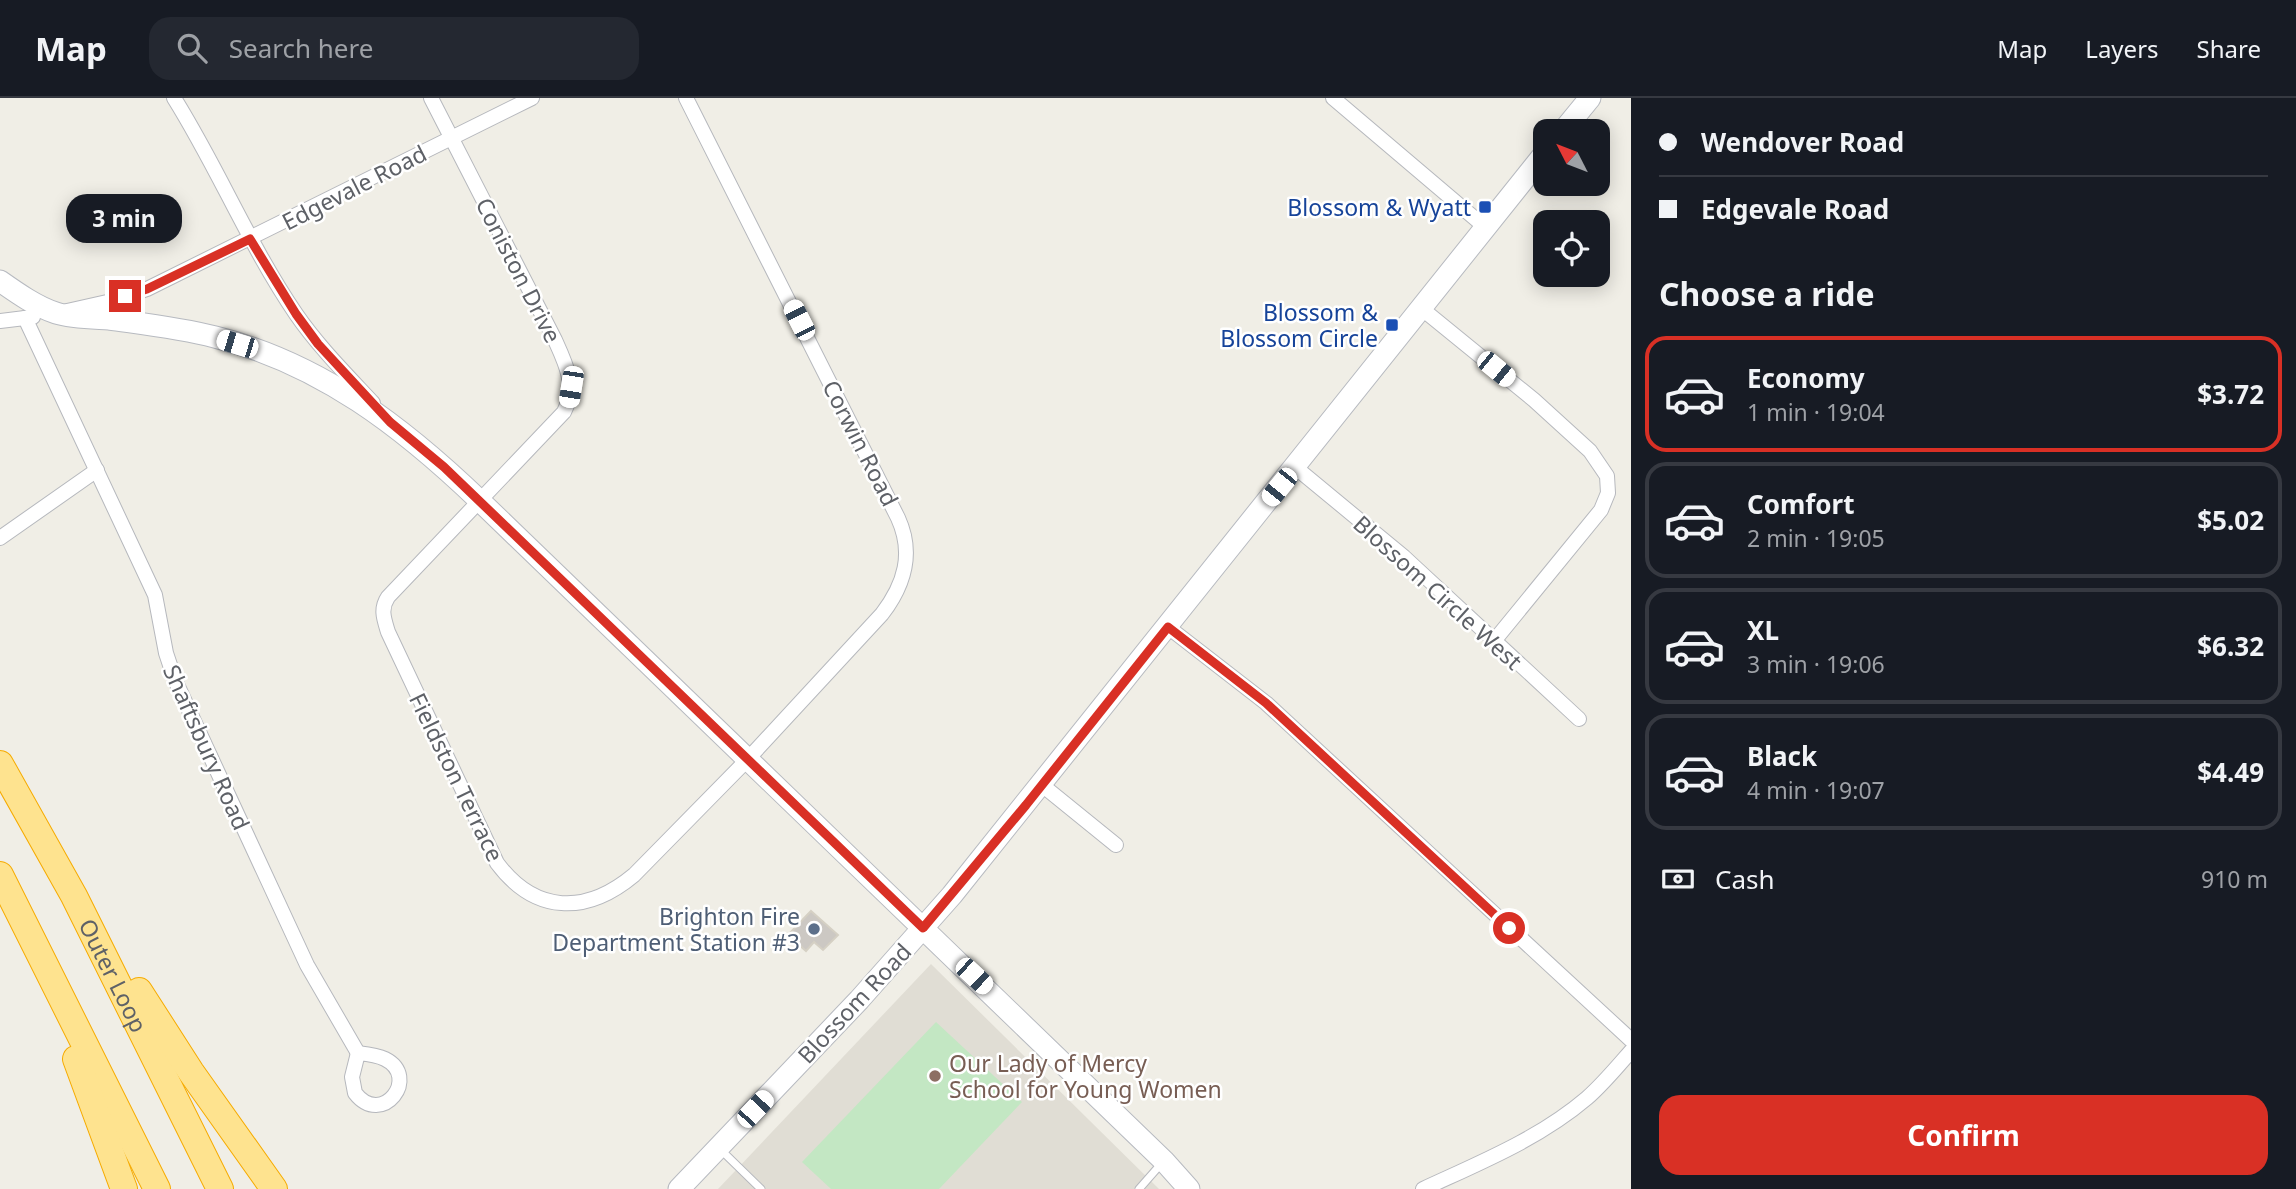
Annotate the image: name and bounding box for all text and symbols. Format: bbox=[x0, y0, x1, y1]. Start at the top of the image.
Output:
search box bbox=[149, 17, 639, 80]
text: Map bbox=[35, 26, 107, 71]
icon: search bbox=[173, 29, 211, 67]
text: Search here bbox=[229, 30, 373, 66]
text: Map bbox=[1997, 32, 2047, 65]
text: Layers bbox=[2085, 32, 2159, 65]
text: Share bbox=[2197, 32, 2261, 65]
north arrow bbox=[1533, 119, 1610, 196]
map controls bbox=[1533, 119, 1610, 287]
text: Wendover Road bbox=[1701, 124, 1904, 160]
street label: Edgevale Road bbox=[276, 137, 432, 237]
place label: Blossom & Wyatt bbox=[1287, 191, 1471, 223]
text: Edgevale Road bbox=[1701, 191, 1889, 227]
street label: Coniston Drive bbox=[469, 192, 569, 348]
callout: 3 min bbox=[67, 194, 183, 244]
marker: Blossom & Wyatt bbox=[1477, 199, 1493, 215]
text: 3 min bbox=[92, 202, 156, 234]
button: locate bbox=[1533, 210, 1610, 287]
text: Choose a ride bbox=[1659, 272, 1875, 315]
route end bbox=[109, 280, 141, 312]
place label: Blossom & Blossom Circle bbox=[1220, 296, 1378, 354]
car bbox=[781, 297, 818, 343]
marker: Blossom & Blossom Circle bbox=[1384, 317, 1400, 333]
car bbox=[214, 328, 261, 360]
car bbox=[1474, 348, 1519, 390]
text: Economy bbox=[1747, 360, 1865, 396]
icon: car bbox=[1663, 363, 1726, 426]
car bbox=[558, 365, 585, 409]
street label: Corwin Road bbox=[816, 375, 906, 511]
text: $3.72 bbox=[2197, 376, 2264, 412]
text: 1 min · 19:04 bbox=[1747, 396, 1885, 428]
car bbox=[1258, 464, 1301, 510]
text: Comfort bbox=[1747, 486, 1855, 522]
icon: car bbox=[1663, 489, 1726, 552]
text: $5.02 bbox=[2197, 502, 2264, 538]
street label: Blossom Circle West bbox=[1347, 508, 1529, 676]
text: 2 min · 19:05 bbox=[1747, 522, 1885, 554]
text: XL bbox=[1747, 612, 1779, 648]
icon: car bbox=[1663, 615, 1726, 678]
text: $6.32 bbox=[2197, 628, 2264, 664]
text: 3 min · 19:06 bbox=[1747, 648, 1885, 680]
street label: Shaftsbury Road bbox=[156, 659, 258, 835]
street label: Fieldston Terrace bbox=[402, 687, 512, 867]
text: Black bbox=[1747, 738, 1817, 774]
icon: car bbox=[1663, 741, 1726, 804]
text: $4.49 bbox=[2197, 754, 2264, 790]
text: 4 min · 19:07 bbox=[1747, 774, 1885, 806]
icon: cash bbox=[1659, 860, 1697, 898]
text: Cash bbox=[1715, 861, 1775, 897]
text: 910 m bbox=[2201, 863, 2268, 895]
place label: Brighton Fire Department Station #3 bbox=[552, 900, 800, 958]
route start bbox=[1493, 912, 1525, 944]
street label: Outer Loop bbox=[72, 913, 155, 1038]
marker: Brighton Fire Department Station #3 bbox=[806, 921, 822, 937]
street label: Blossom Road bbox=[790, 936, 918, 1070]
car bbox=[952, 954, 997, 998]
place label: Our Lady of Mercy School for Young Women bbox=[949, 1047, 1222, 1105]
marker: Our Lady of Mercy School for Young Women bbox=[927, 1068, 943, 1084]
car bbox=[733, 1086, 778, 1132]
button: Confirm bbox=[1659, 1095, 2268, 1175]

